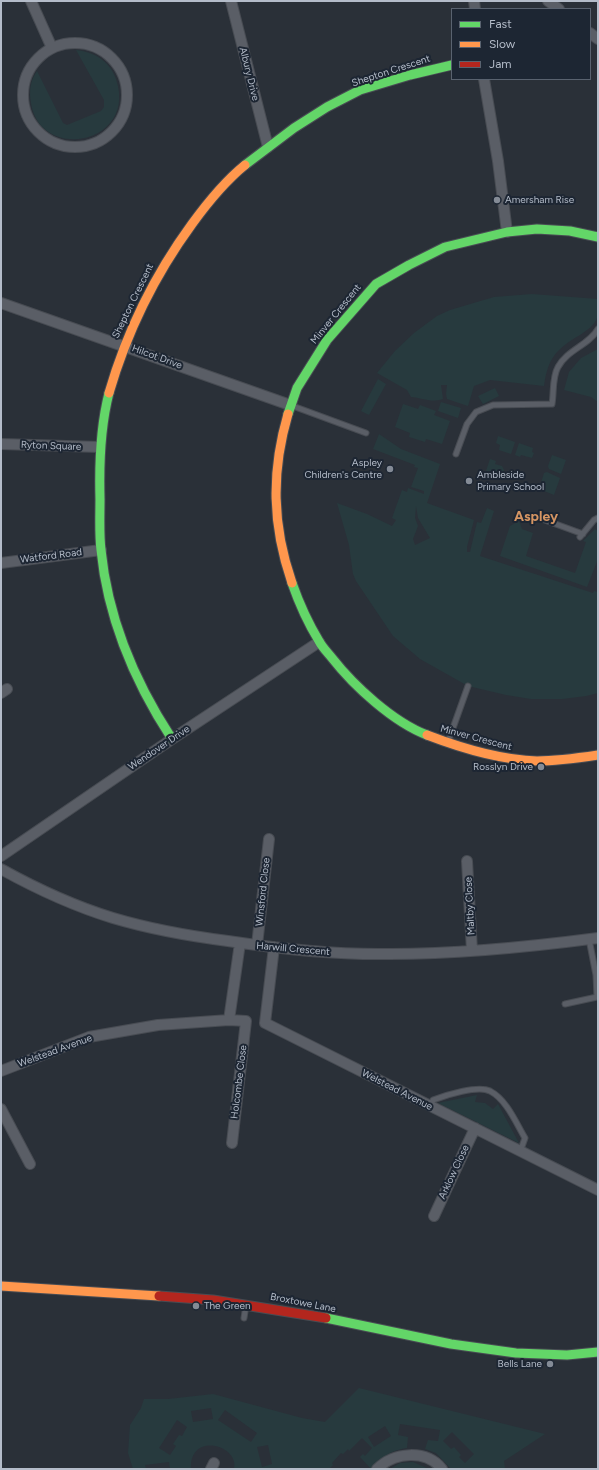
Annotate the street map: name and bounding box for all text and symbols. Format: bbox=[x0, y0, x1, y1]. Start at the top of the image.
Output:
legend bbox=[451, 8, 591, 80]
text: Fast bbox=[489, 17, 512, 31]
text: Slow bbox=[489, 37, 515, 51]
street label: Albury Drive bbox=[237, 46, 261, 102]
street label: Shepton Crescent bbox=[350, 53, 432, 89]
text: Jam bbox=[489, 57, 512, 71]
place label: Amersham Rise bbox=[505, 194, 574, 206]
marker: Amersham Rise bbox=[492, 195, 502, 205]
street label: Shepton Crescent bbox=[110, 262, 156, 340]
street label: Minver Crescent bbox=[308, 282, 364, 346]
street label: Hilcot Drive bbox=[130, 342, 184, 372]
street label: Ryton Square bbox=[21, 439, 81, 453]
place label: Aspley Children's Centre bbox=[304, 457, 382, 480]
marker: Aspley Children's Centre bbox=[385, 464, 395, 474]
place label: Ambleside Primary School bbox=[477, 469, 544, 492]
marker: Ambleside Primary School bbox=[464, 476, 474, 486]
district label: Aspley bbox=[514, 509, 558, 525]
street label: Watford Road bbox=[19, 546, 83, 566]
street label: Wendover Drive bbox=[126, 723, 192, 773]
street label: Minver Crescent bbox=[439, 723, 513, 753]
place label: Rosslyn Drive bbox=[473, 761, 533, 773]
marker: Rosslyn Drive bbox=[536, 762, 546, 772]
street label: Winsford Close bbox=[253, 857, 273, 927]
street label: Maltby Close bbox=[462, 877, 478, 935]
street label: Harwill Crescent bbox=[256, 940, 330, 958]
street label: Welstead Avenue bbox=[16, 1032, 94, 1070]
street label: Holcombe Close bbox=[229, 1044, 249, 1120]
street label: Welstead Avenue bbox=[360, 1067, 434, 1113]
street label: Arklow Close bbox=[436, 1143, 472, 1201]
street label: Broxtowe Lane bbox=[269, 1291, 337, 1315]
place label: The Green bbox=[204, 1300, 251, 1312]
marker: The Green bbox=[191, 1301, 201, 1311]
place label: Bells Lane bbox=[498, 1358, 542, 1370]
marker: Bells Lane bbox=[545, 1359, 555, 1369]

